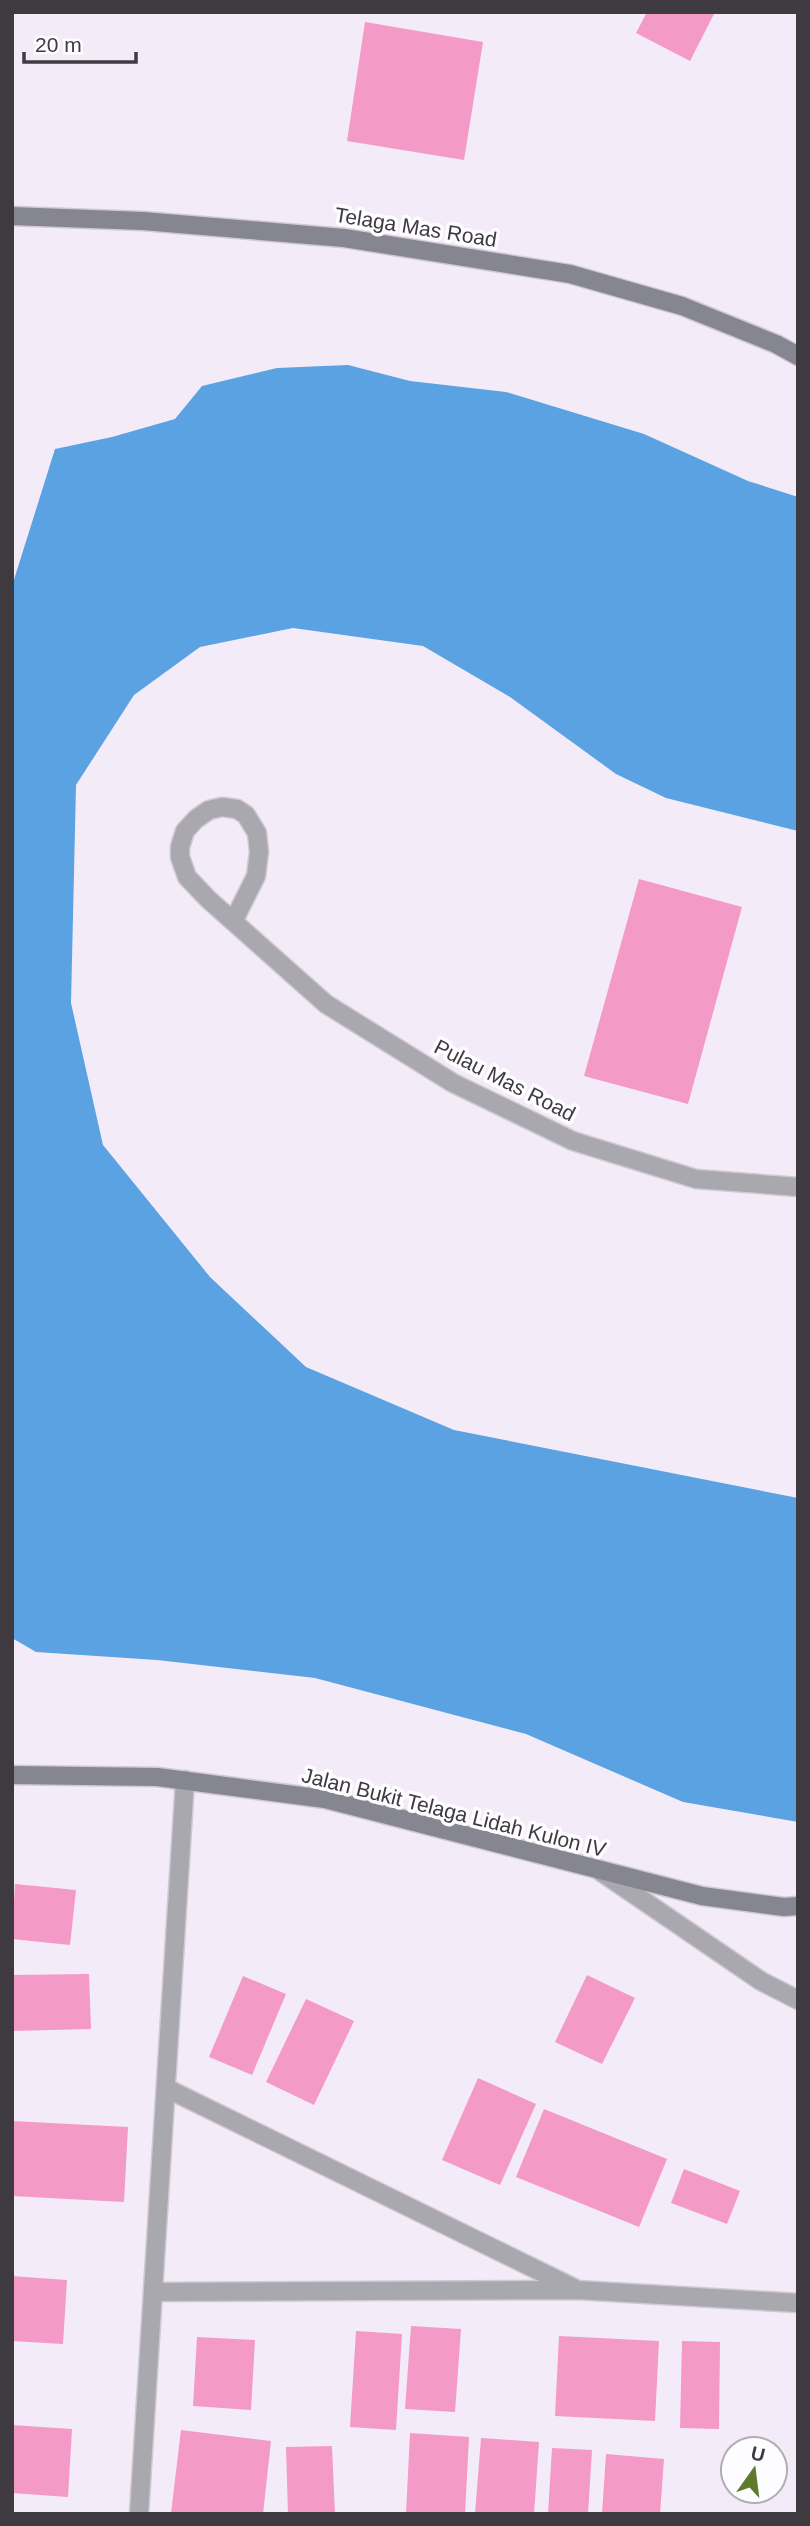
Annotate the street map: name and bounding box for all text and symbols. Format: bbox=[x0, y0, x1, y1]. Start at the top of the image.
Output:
scale bar bbox=[24, 21, 136, 65]
text: 20 m bbox=[35, 33, 82, 56]
street label: Telaga Mas Road bbox=[333, 203, 499, 251]
street label: Pulau Mas Road bbox=[431, 1035, 579, 1125]
street label: Jalan Bukit Telaga Lidah Kulon IV bbox=[300, 1763, 608, 1861]
north arrow bbox=[719, 2435, 789, 2505]
text: U bbox=[749, 2442, 767, 2466]

